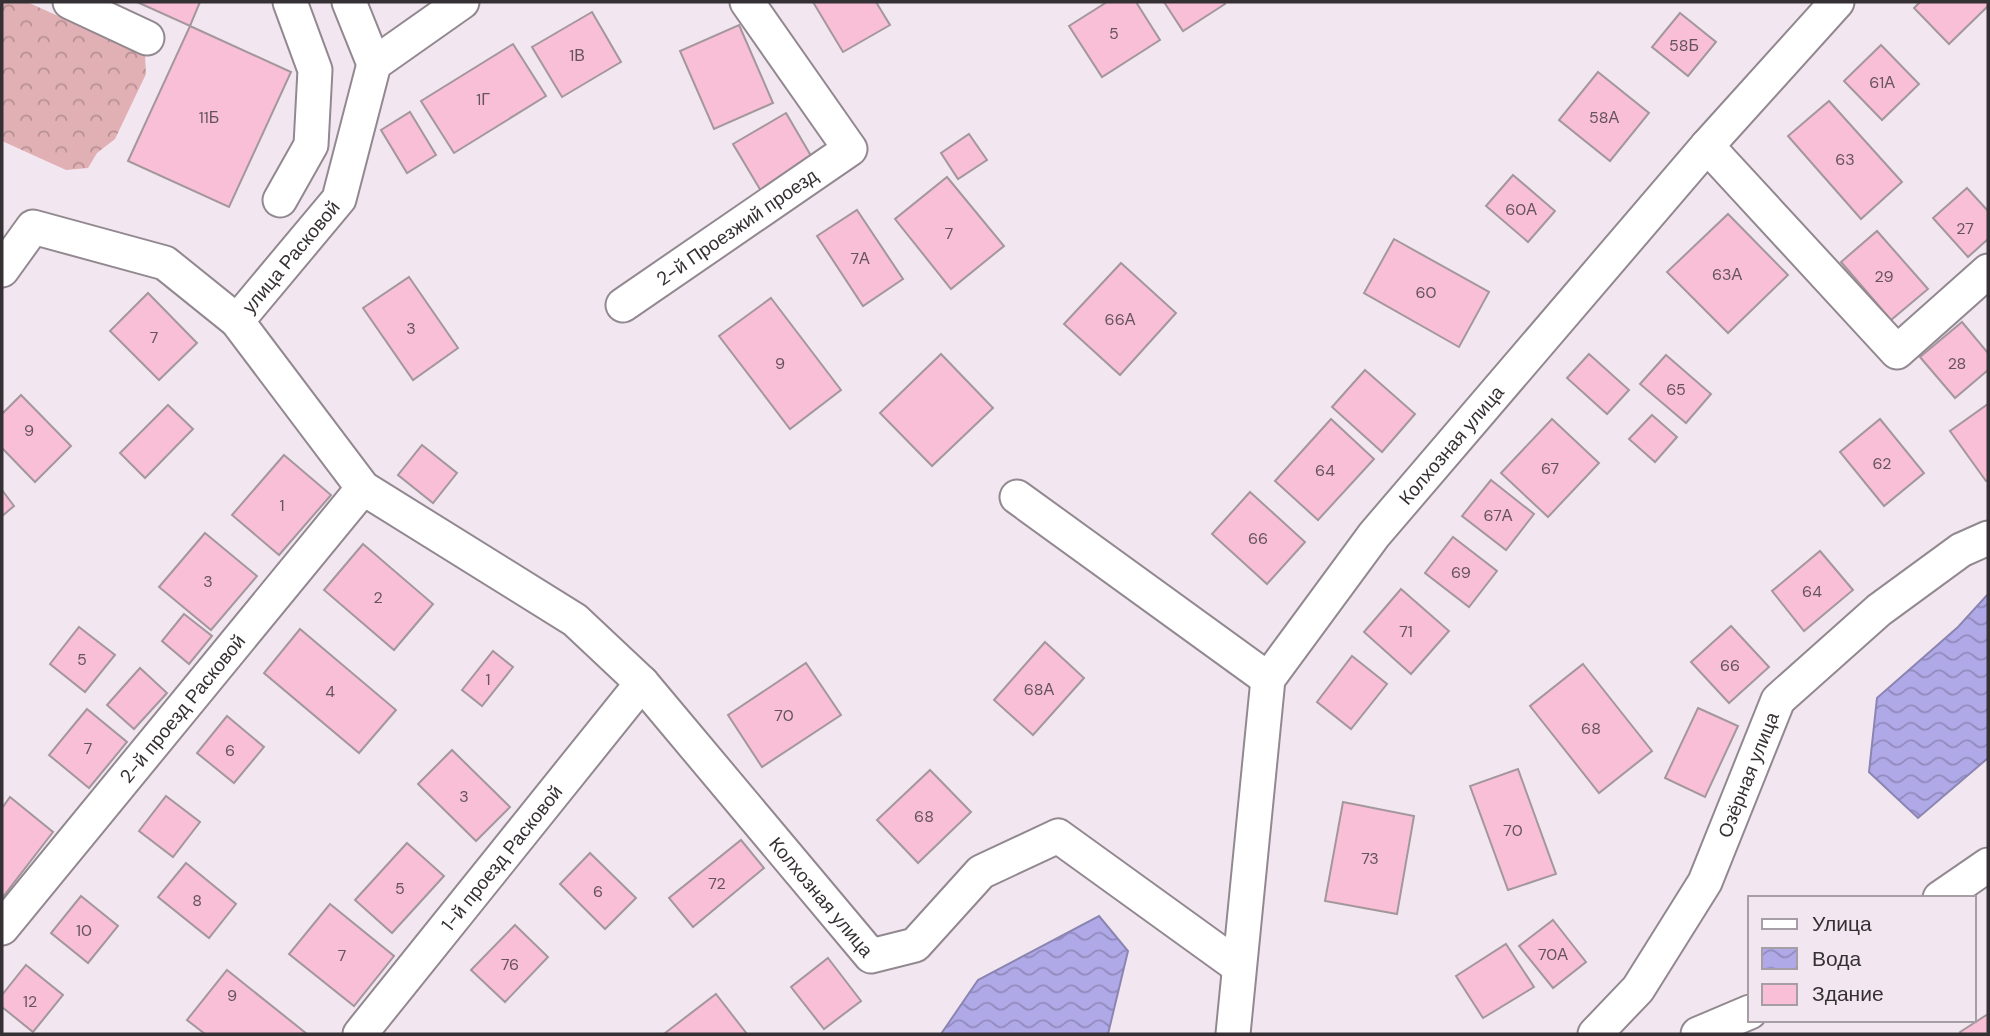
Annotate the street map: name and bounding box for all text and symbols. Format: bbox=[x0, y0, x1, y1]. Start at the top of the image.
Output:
house number: 5 bbox=[1109, 23, 1119, 44]
house number: 58Б bbox=[1669, 35, 1699, 56]
house number: 1В bbox=[569, 45, 585, 66]
house number: 61А bbox=[1869, 72, 1895, 93]
house number: 1Г bbox=[476, 89, 490, 110]
house number: 11Б bbox=[199, 107, 219, 128]
house number: 58А bbox=[1589, 107, 1619, 128]
house number: 63 bbox=[1835, 149, 1855, 170]
street label: 2-й Проезжий проезд bbox=[651, 163, 823, 292]
street label: улица Расковой bbox=[237, 196, 345, 319]
house number: 60А bbox=[1505, 199, 1537, 220]
house number: 27 bbox=[1956, 218, 1974, 239]
house number: 7 bbox=[945, 223, 953, 244]
house number: 7А bbox=[850, 248, 870, 269]
house number: 63А bbox=[1712, 264, 1742, 285]
house number: 29 bbox=[1874, 266, 1894, 287]
house number: 60 bbox=[1416, 282, 1437, 303]
house number: 66А bbox=[1105, 309, 1136, 330]
house number: 3 bbox=[406, 318, 416, 339]
house number: 7 bbox=[150, 327, 158, 348]
house number: 9 bbox=[775, 353, 785, 374]
house number: 28 bbox=[1948, 353, 1966, 374]
house number: 65 bbox=[1666, 379, 1686, 400]
street label: Колхозная улица bbox=[1393, 380, 1510, 510]
house number: 9 bbox=[24, 420, 34, 441]
house number: 62 bbox=[1873, 453, 1891, 474]
house number: 67 bbox=[1541, 458, 1559, 479]
house number: 64 bbox=[1315, 460, 1335, 481]
house number: 1 bbox=[280, 495, 285, 516]
house number: 67А bbox=[1484, 505, 1513, 526]
house number: 66 bbox=[1248, 528, 1268, 549]
house number: 69 bbox=[1451, 562, 1471, 583]
house number: 3 bbox=[203, 571, 213, 592]
house number: 64 bbox=[1802, 581, 1822, 602]
house number: 2 bbox=[373, 587, 383, 608]
house number: 71 bbox=[1399, 621, 1413, 642]
street label: 2-й проезд Расковой bbox=[114, 629, 251, 788]
house number: 5 bbox=[77, 649, 87, 670]
house number: 66 bbox=[1720, 655, 1740, 676]
house number: 1 bbox=[486, 669, 491, 690]
house number: 68А bbox=[1024, 679, 1055, 700]
house number: 4 bbox=[325, 681, 335, 702]
house number: 70 bbox=[774, 705, 794, 726]
street label: Озёрная улица bbox=[1712, 708, 1785, 842]
house number: 68 bbox=[1581, 718, 1601, 739]
house number: 7 bbox=[84, 738, 92, 759]
house number: 6 bbox=[225, 740, 235, 761]
street label: 1-й проезд Расковой bbox=[436, 780, 568, 936]
house number: 3 bbox=[459, 786, 469, 807]
house number: 68 bbox=[914, 806, 934, 827]
house number: 70 bbox=[1503, 820, 1523, 841]
street label: Колхозная улица bbox=[763, 832, 879, 963]
house number: 73 bbox=[1361, 848, 1379, 869]
house number: 72 bbox=[708, 873, 726, 894]
house number: 5 bbox=[395, 878, 405, 899]
house number: 6 bbox=[593, 881, 603, 902]
house number: 8 bbox=[192, 890, 202, 911]
legend bbox=[1748, 896, 1976, 1022]
text: Улица bbox=[1812, 910, 1872, 938]
house number: 10 bbox=[76, 920, 92, 941]
house number: 70А bbox=[1538, 944, 1568, 965]
house number: 7 bbox=[338, 945, 346, 966]
text: Вода bbox=[1812, 945, 1861, 973]
house number: 76 bbox=[501, 954, 519, 975]
text: Здание bbox=[1812, 980, 1884, 1008]
house number: 9 bbox=[227, 985, 237, 1006]
house number: 12 bbox=[23, 991, 37, 1012]

